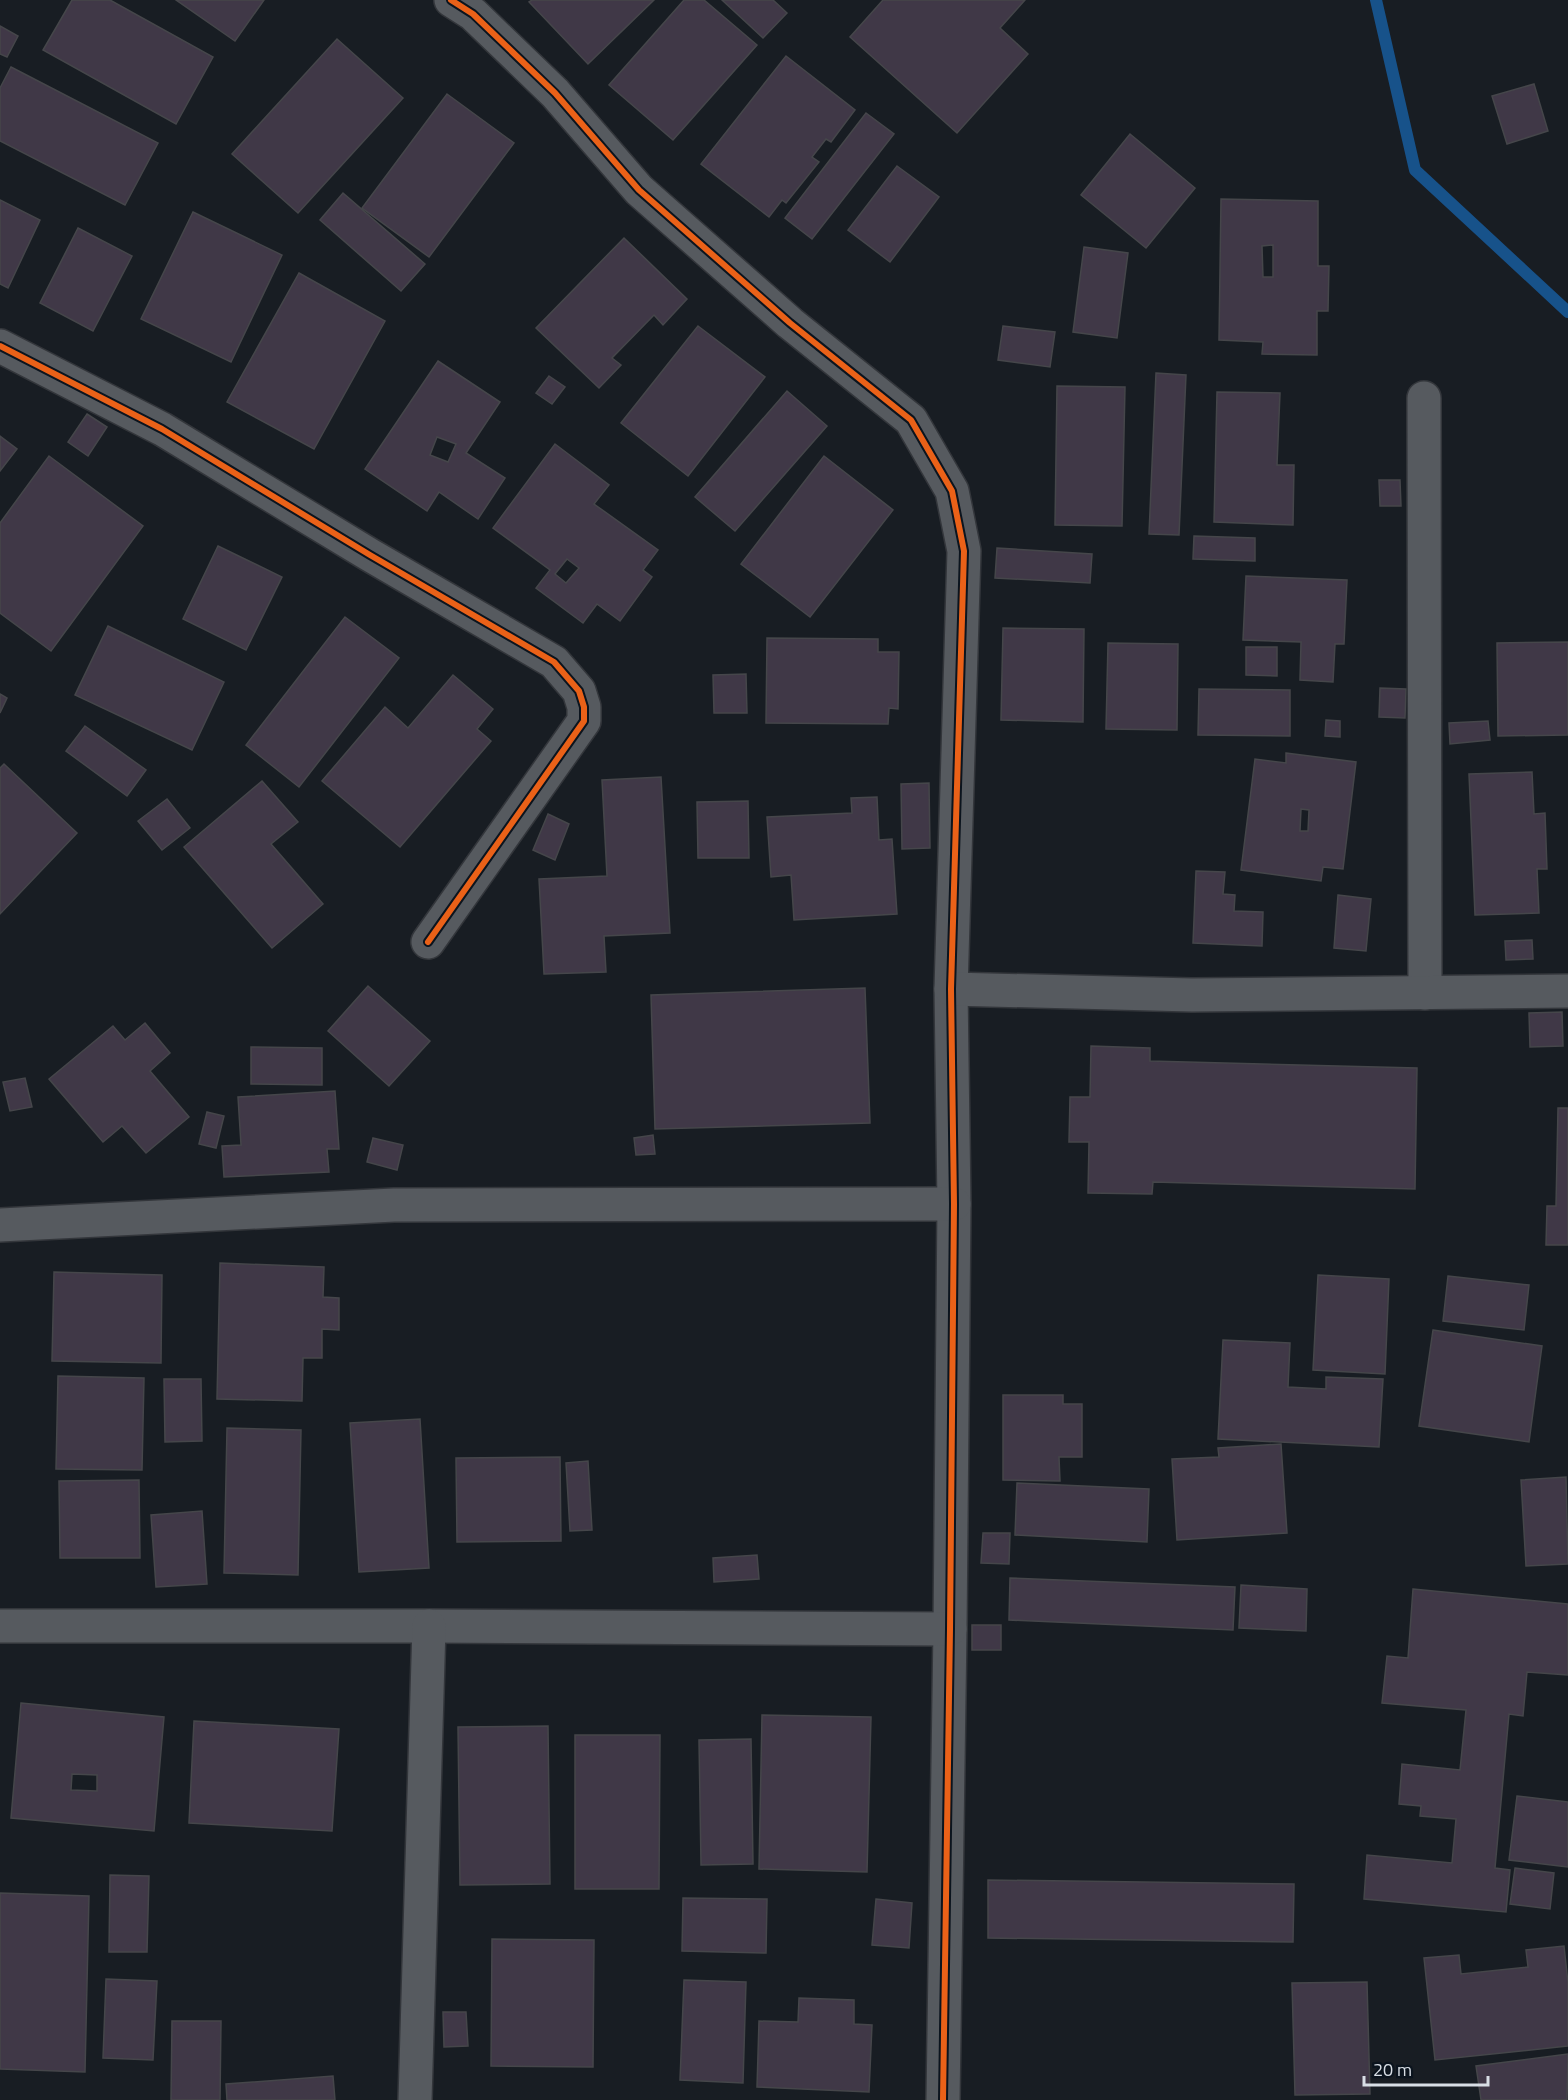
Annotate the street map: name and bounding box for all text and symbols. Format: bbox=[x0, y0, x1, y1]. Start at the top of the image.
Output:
scale bar bbox=[1364, 2049, 1488, 2087]
text: 20 m bbox=[1373, 2056, 1412, 2083]

